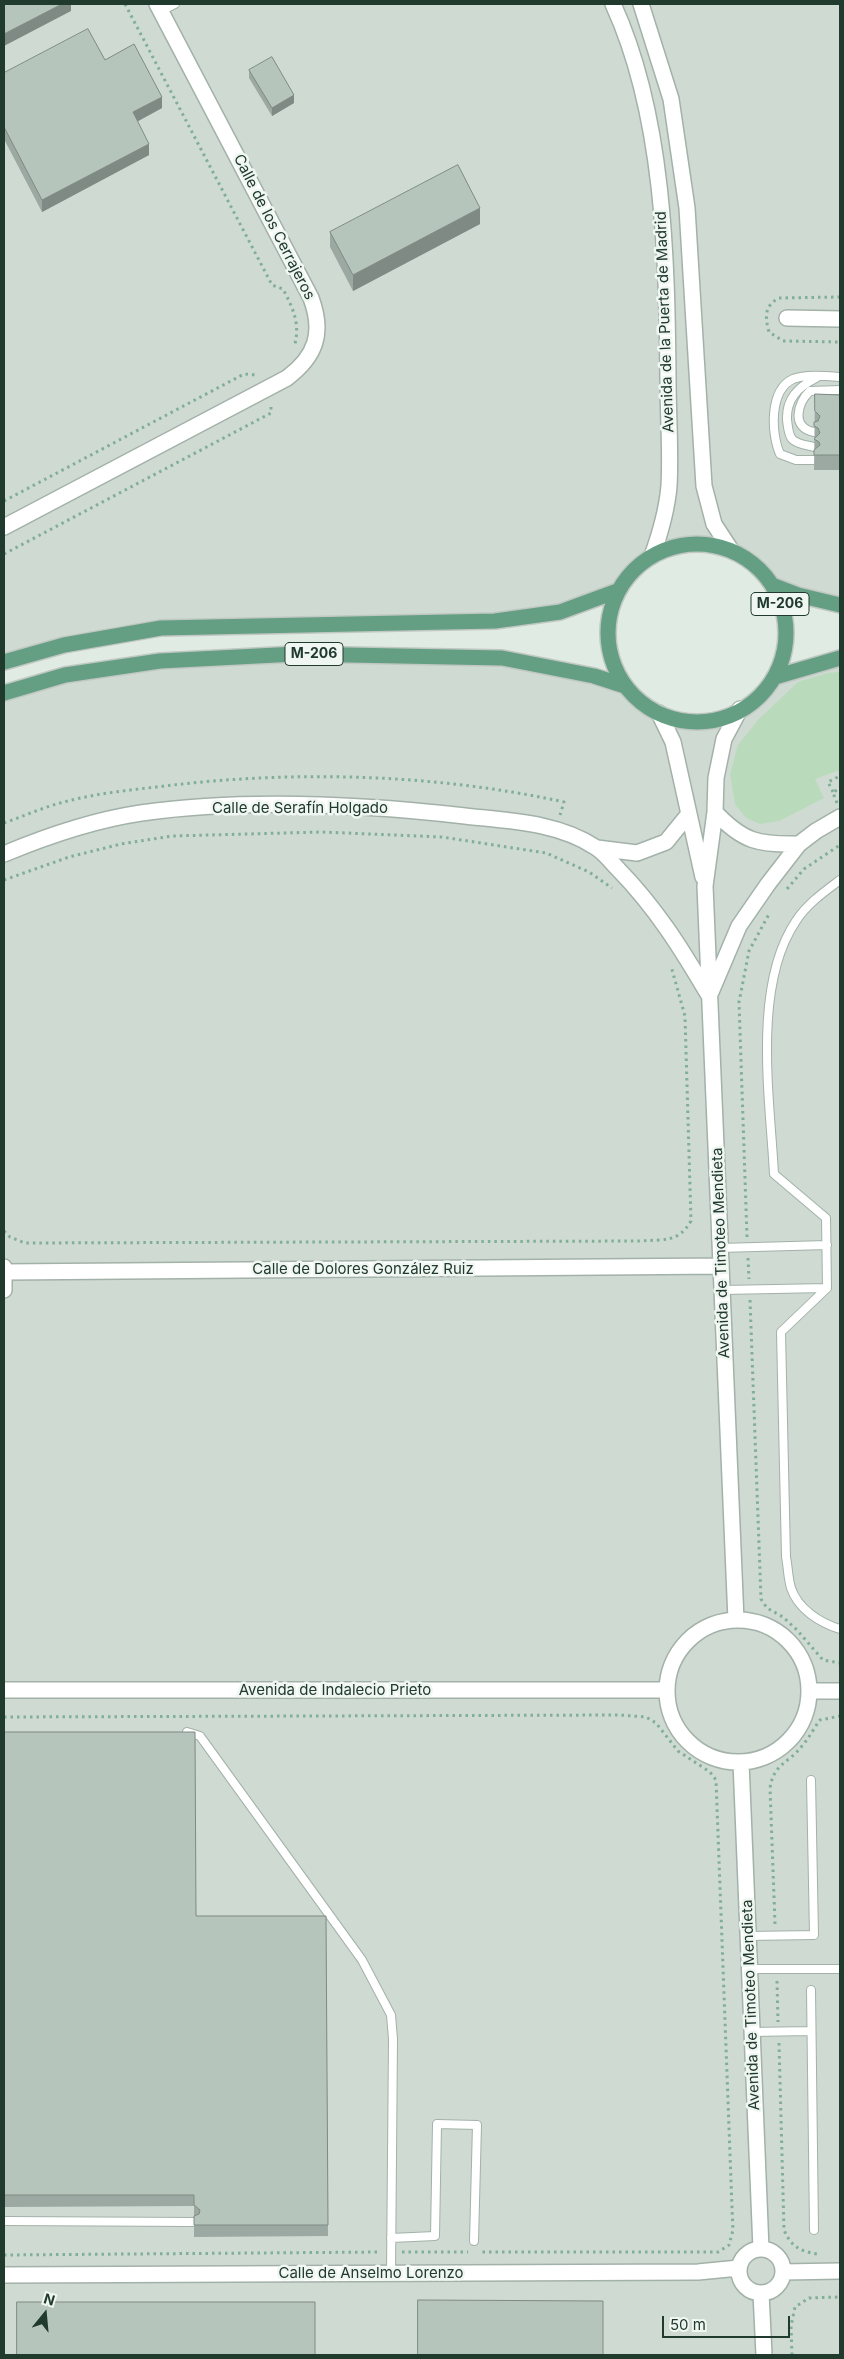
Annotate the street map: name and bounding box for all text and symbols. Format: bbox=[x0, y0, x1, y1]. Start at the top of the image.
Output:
street label: Calle de los Cerrajeros bbox=[229, 151, 319, 303]
street label: Avenida de la Puerta de Madrid bbox=[652, 211, 678, 433]
road number: M-206 bbox=[751, 592, 809, 616]
road number: M-206 bbox=[285, 642, 343, 666]
street label: Calle de Serafín Holgado bbox=[212, 799, 388, 817]
street label: Avenida de Timoteo Mendieta bbox=[708, 1147, 734, 1359]
street label: Calle de Dolores González Ruiz bbox=[252, 1260, 474, 1278]
street label: Avenida de Indalecio Prieto bbox=[239, 1681, 431, 1699]
street label: Avenida de Timoteo Mendieta bbox=[738, 1899, 764, 2111]
street label: Calle de Anselmo Lorenzo bbox=[278, 2264, 464, 2282]
north arrow bbox=[20, 2289, 70, 2339]
text: N bbox=[42, 2289, 57, 2309]
scale bar bbox=[664, 2306, 792, 2338]
text: 50 m bbox=[670, 2315, 706, 2334]

